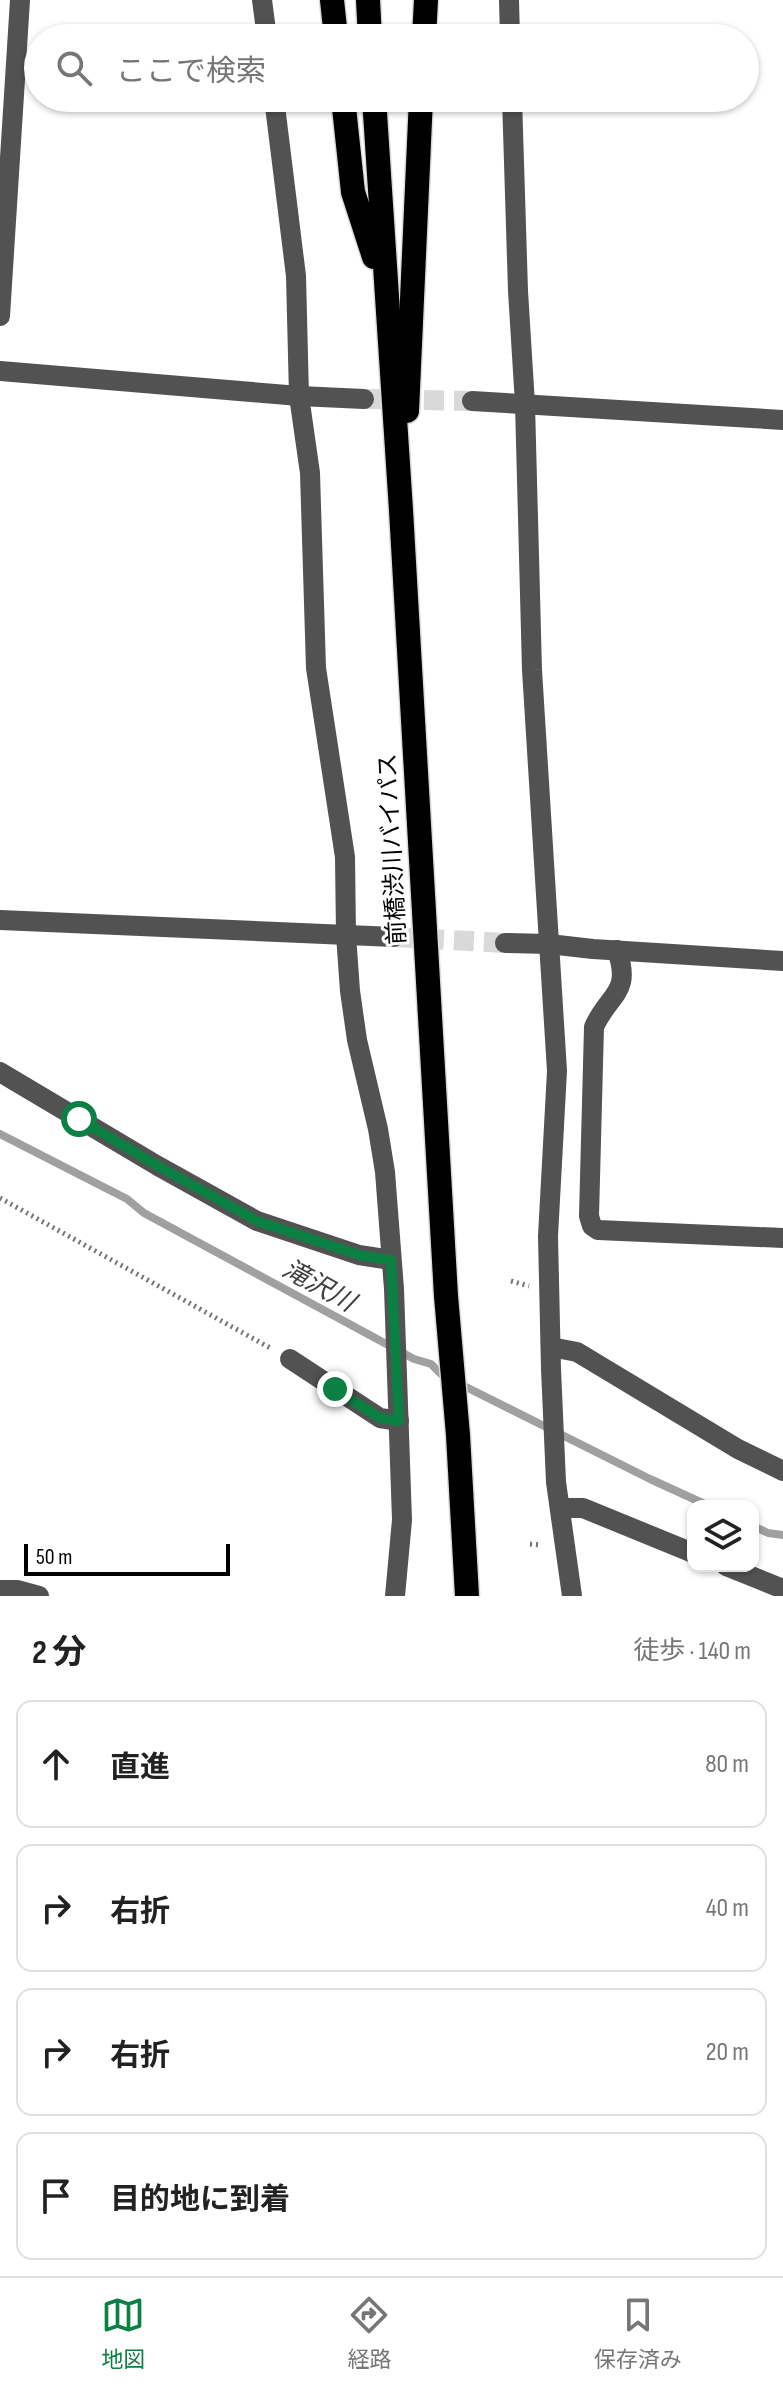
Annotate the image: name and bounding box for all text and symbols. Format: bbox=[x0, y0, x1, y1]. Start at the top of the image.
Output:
search box bbox=[24, 24, 759, 112]
icon: search bbox=[52, 46, 96, 90]
text: ここで検索 bbox=[116, 54, 266, 90]
street label: 前橋渋川バイパス bbox=[373, 753, 412, 945]
route start bbox=[61, 1101, 97, 1137]
water label: 滝沢川 bbox=[277, 1254, 363, 1320]
route end bbox=[317, 1371, 353, 1407]
map controls bbox=[687, 1500, 759, 1572]
button: layers bbox=[687, 1500, 759, 1572]
scale bar bbox=[24, 1540, 230, 1576]
text: 50 m bbox=[36, 1544, 72, 1571]
text: 2 分 bbox=[32, 1632, 86, 1673]
text: 徒歩 · 140 m bbox=[633, 1636, 751, 1667]
icon: ahead bbox=[34, 1742, 78, 1786]
text: 80 m bbox=[705, 1749, 749, 1780]
text: 直進 bbox=[110, 1750, 170, 1786]
icon: right bbox=[34, 1886, 78, 1930]
text: 40 m bbox=[706, 1893, 749, 1924]
text: 右折 bbox=[110, 1894, 170, 1930]
icon: right bbox=[34, 2030, 78, 2074]
text: 20 m bbox=[706, 2037, 749, 2068]
text: 右折 bbox=[110, 2038, 170, 2074]
icon: arrive bbox=[34, 2174, 78, 2218]
text: 目的地に到着 bbox=[110, 2182, 290, 2218]
tab: 地図 bbox=[101, 2293, 145, 2374]
tab: 経路 bbox=[347, 2293, 392, 2374]
tab: 保存済み bbox=[594, 2293, 682, 2374]

